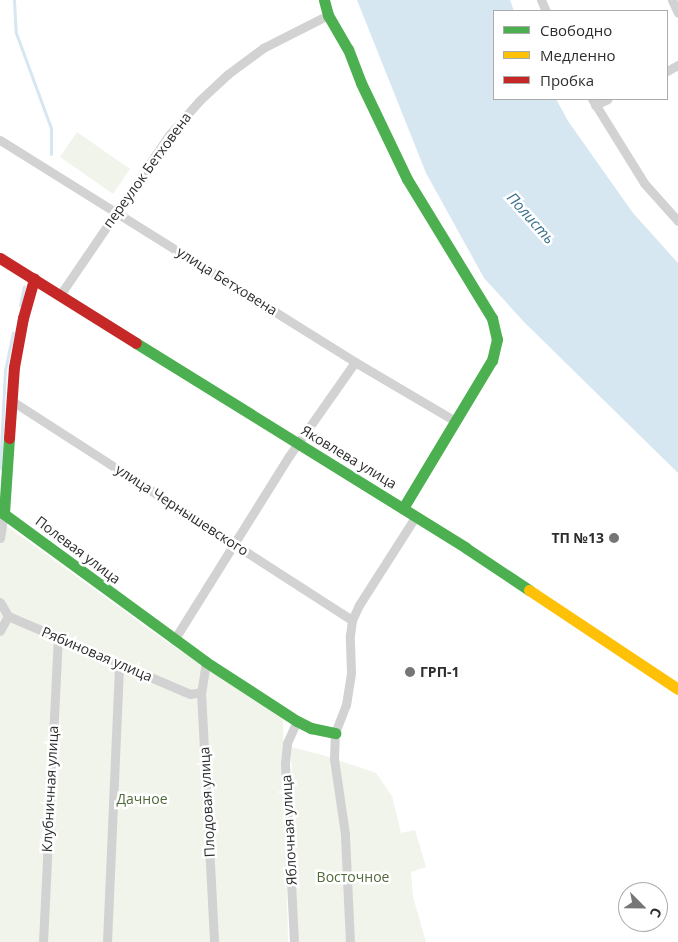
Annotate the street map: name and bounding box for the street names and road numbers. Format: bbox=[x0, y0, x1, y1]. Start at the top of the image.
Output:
street label: переулок Бетховена bbox=[99, 109, 195, 231]
street label: улица Бетховена bbox=[174, 243, 280, 319]
street label: Яковлева улица bbox=[298, 422, 400, 492]
street label: улица Чернышевского bbox=[112, 461, 252, 559]
street label: Полевая улица bbox=[32, 513, 124, 587]
street label: Рябиновая улица bbox=[39, 623, 155, 685]
street label: Клубничная улица bbox=[38, 725, 62, 853]
street label: Плодовая улица bbox=[196, 746, 218, 858]
street label: Яблочная улица bbox=[278, 774, 300, 886]

